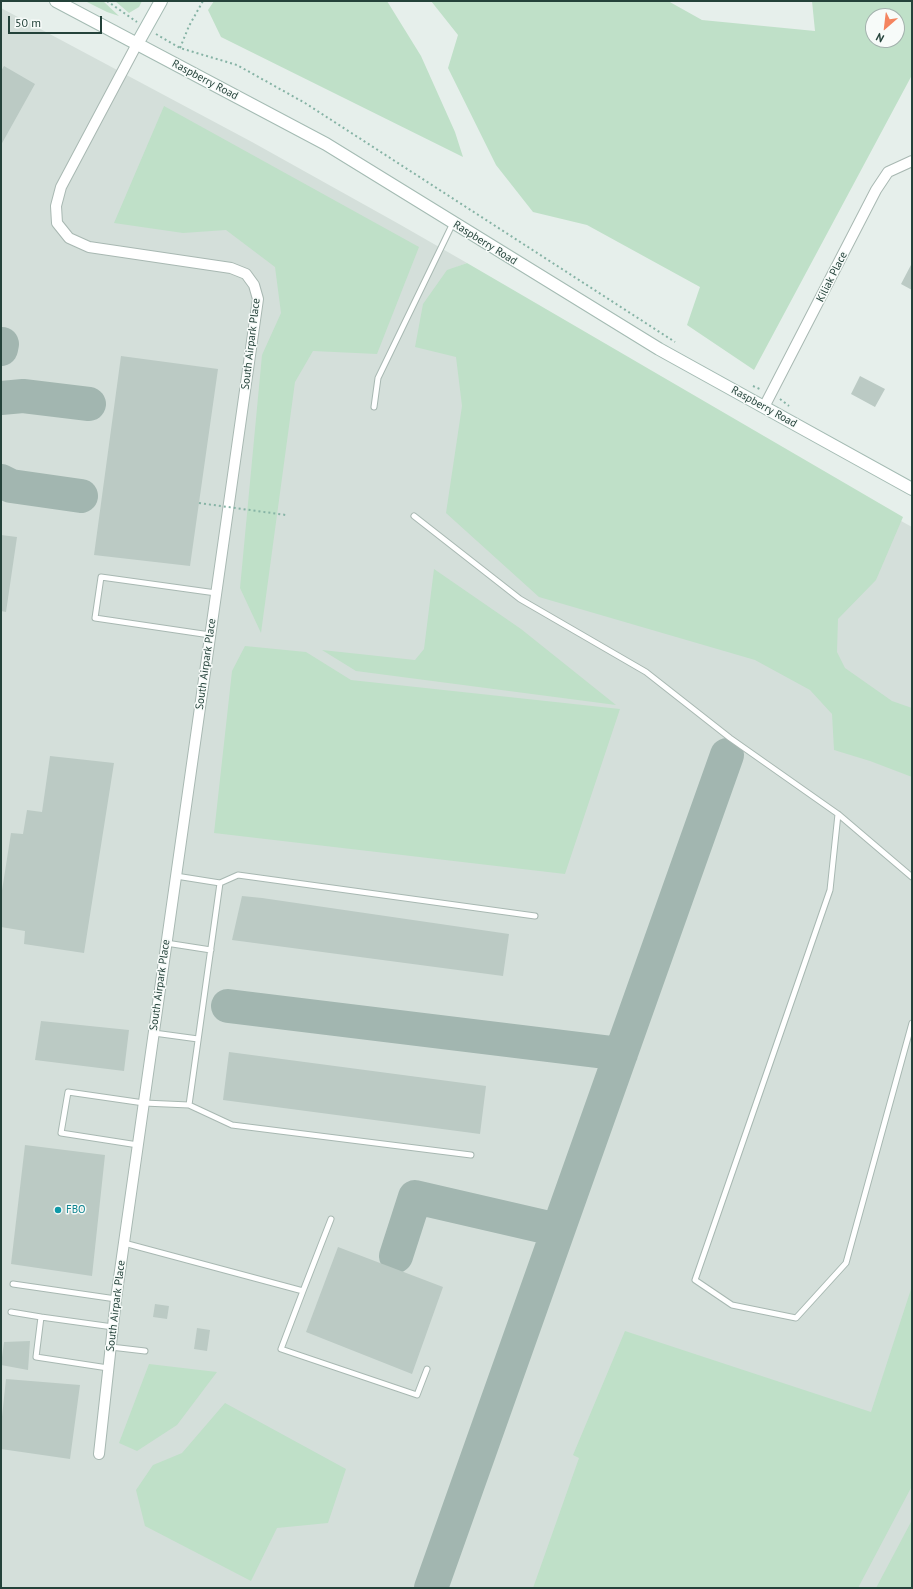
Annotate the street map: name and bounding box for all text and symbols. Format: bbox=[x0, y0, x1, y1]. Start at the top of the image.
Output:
scale bar bbox=[10, 8, 104, 34]
north arrow bbox=[865, 8, 905, 48]
text: 50 m bbox=[15, 15, 41, 30]
text: N bbox=[873, 30, 886, 46]
street label: Raspberry Road bbox=[170, 57, 240, 103]
street label: Raspberry Road bbox=[451, 218, 519, 268]
street label: Kiliak Place bbox=[814, 250, 850, 304]
street label: South Airpark Place bbox=[239, 298, 263, 390]
street label: Raspberry Road bbox=[729, 384, 799, 430]
street label: South Airpark Place bbox=[193, 618, 219, 710]
street label: South Airpark Place bbox=[147, 939, 173, 1031]
place label: FBO bbox=[66, 1203, 86, 1217]
marker: FBO bbox=[53, 1205, 63, 1215]
street label: South Airpark Place bbox=[104, 1260, 128, 1352]

